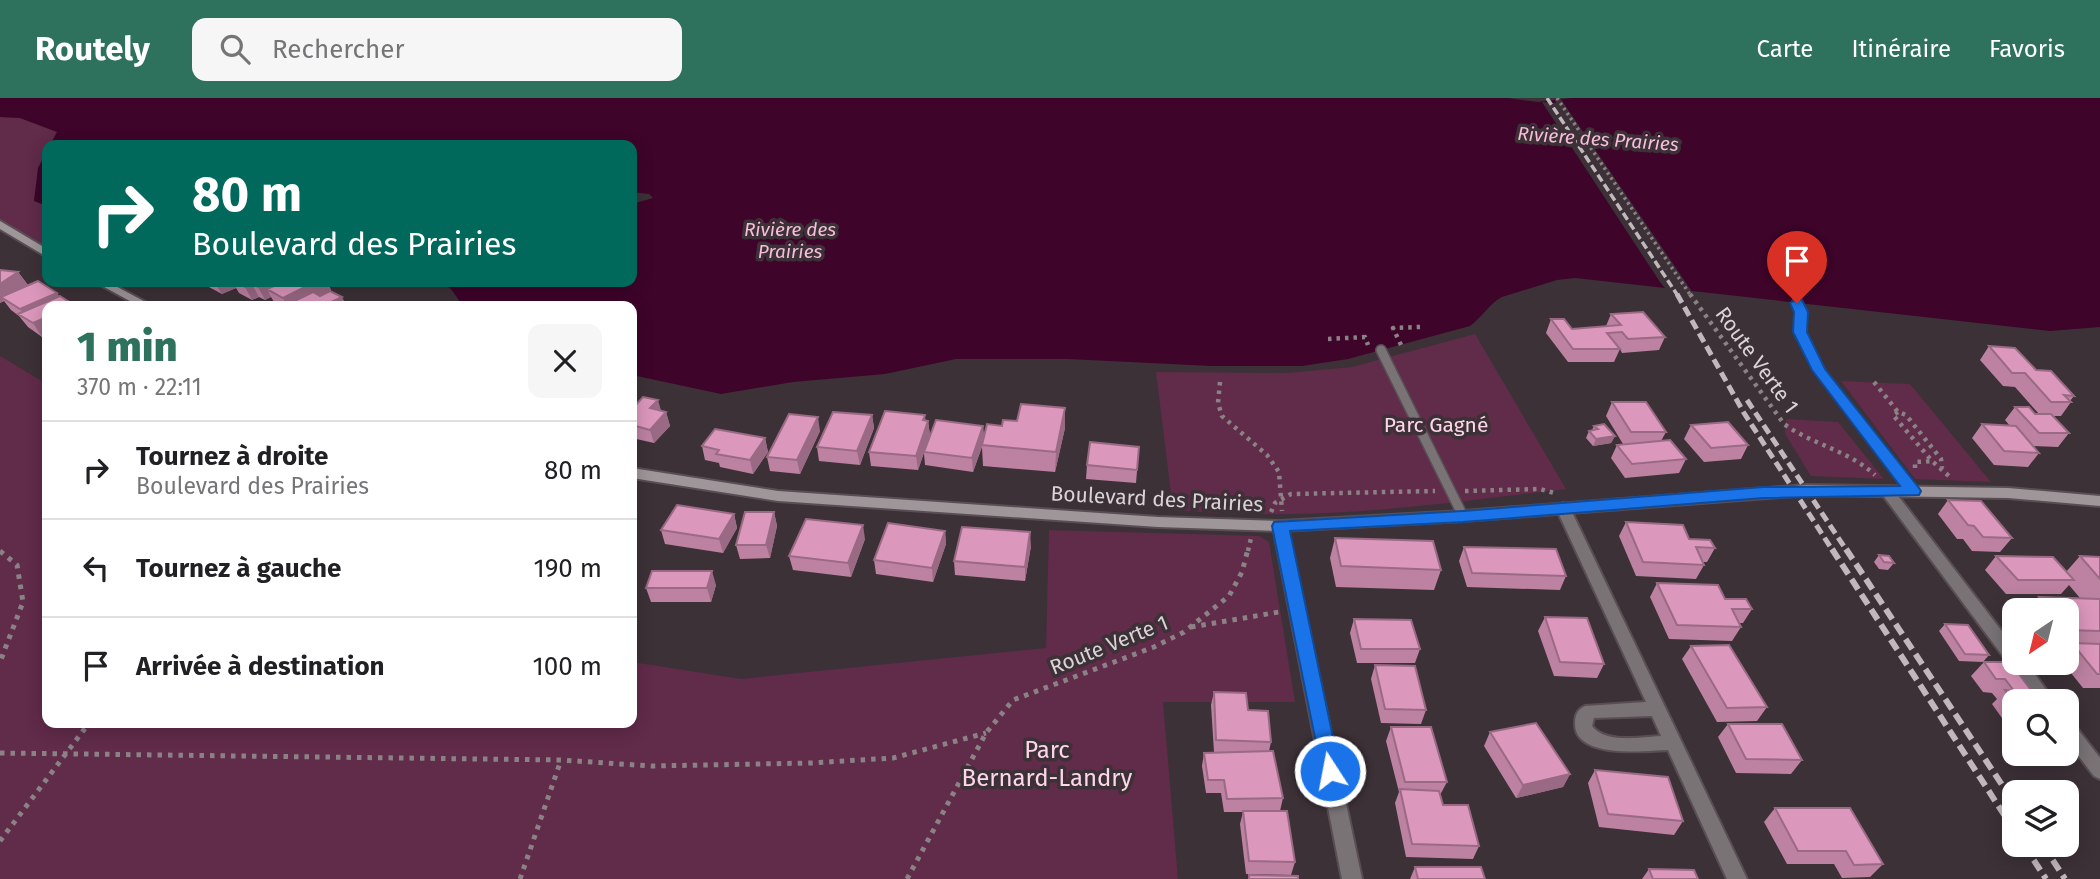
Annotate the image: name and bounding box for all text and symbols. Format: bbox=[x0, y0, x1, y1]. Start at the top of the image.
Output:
search box bbox=[192, 18, 682, 81]
text: Routely bbox=[35, 29, 150, 69]
icon: search bbox=[216, 30, 254, 68]
text: Rechercher bbox=[272, 34, 404, 65]
text: Carte bbox=[1757, 35, 1813, 63]
text: Itinéraire bbox=[1851, 35, 1951, 63]
text: Favoris bbox=[1989, 35, 2065, 63]
water label: Rivière des Prairies bbox=[1517, 122, 1680, 156]
text: 80 m bbox=[192, 165, 302, 224]
icon: right bbox=[77, 168, 168, 259]
water label: Rivière des Prairies bbox=[744, 218, 836, 263]
text: Boulevard des Prairies bbox=[192, 225, 516, 263]
pin bbox=[1767, 231, 1827, 303]
icon: arrive bbox=[1778, 242, 1816, 280]
street label: Route Verte 1 bbox=[1710, 302, 1804, 418]
text: 1 min bbox=[77, 322, 178, 372]
button: close bbox=[528, 324, 602, 398]
text: 370 m · 22:11 bbox=[77, 373, 202, 401]
park label: Parc Gagné bbox=[1384, 412, 1488, 438]
text: Tournez à droite bbox=[136, 441, 328, 472]
icon: right bbox=[77, 451, 115, 489]
text: 80 m bbox=[544, 455, 602, 486]
text: Boulevard des Prairies bbox=[136, 472, 369, 500]
street label: Boulevard des Prairies bbox=[1050, 480, 1264, 518]
icon: left bbox=[77, 549, 115, 587]
text: Tournez à gauche bbox=[136, 553, 341, 584]
text: 190 m bbox=[533, 553, 602, 584]
north arrow bbox=[2002, 598, 2079, 676]
map controls bbox=[2002, 598, 2079, 857]
street label: Route Verte 1 bbox=[1046, 609, 1172, 681]
icon: arrive bbox=[77, 647, 115, 685]
text: Arrivée à destination bbox=[136, 651, 385, 682]
text: 100 m bbox=[533, 651, 602, 682]
button: search bbox=[2002, 689, 2079, 766]
position arrow bbox=[1293, 734, 1367, 808]
park label: Parc Bernard-Landry bbox=[962, 736, 1133, 792]
button: layers bbox=[2002, 780, 2079, 857]

